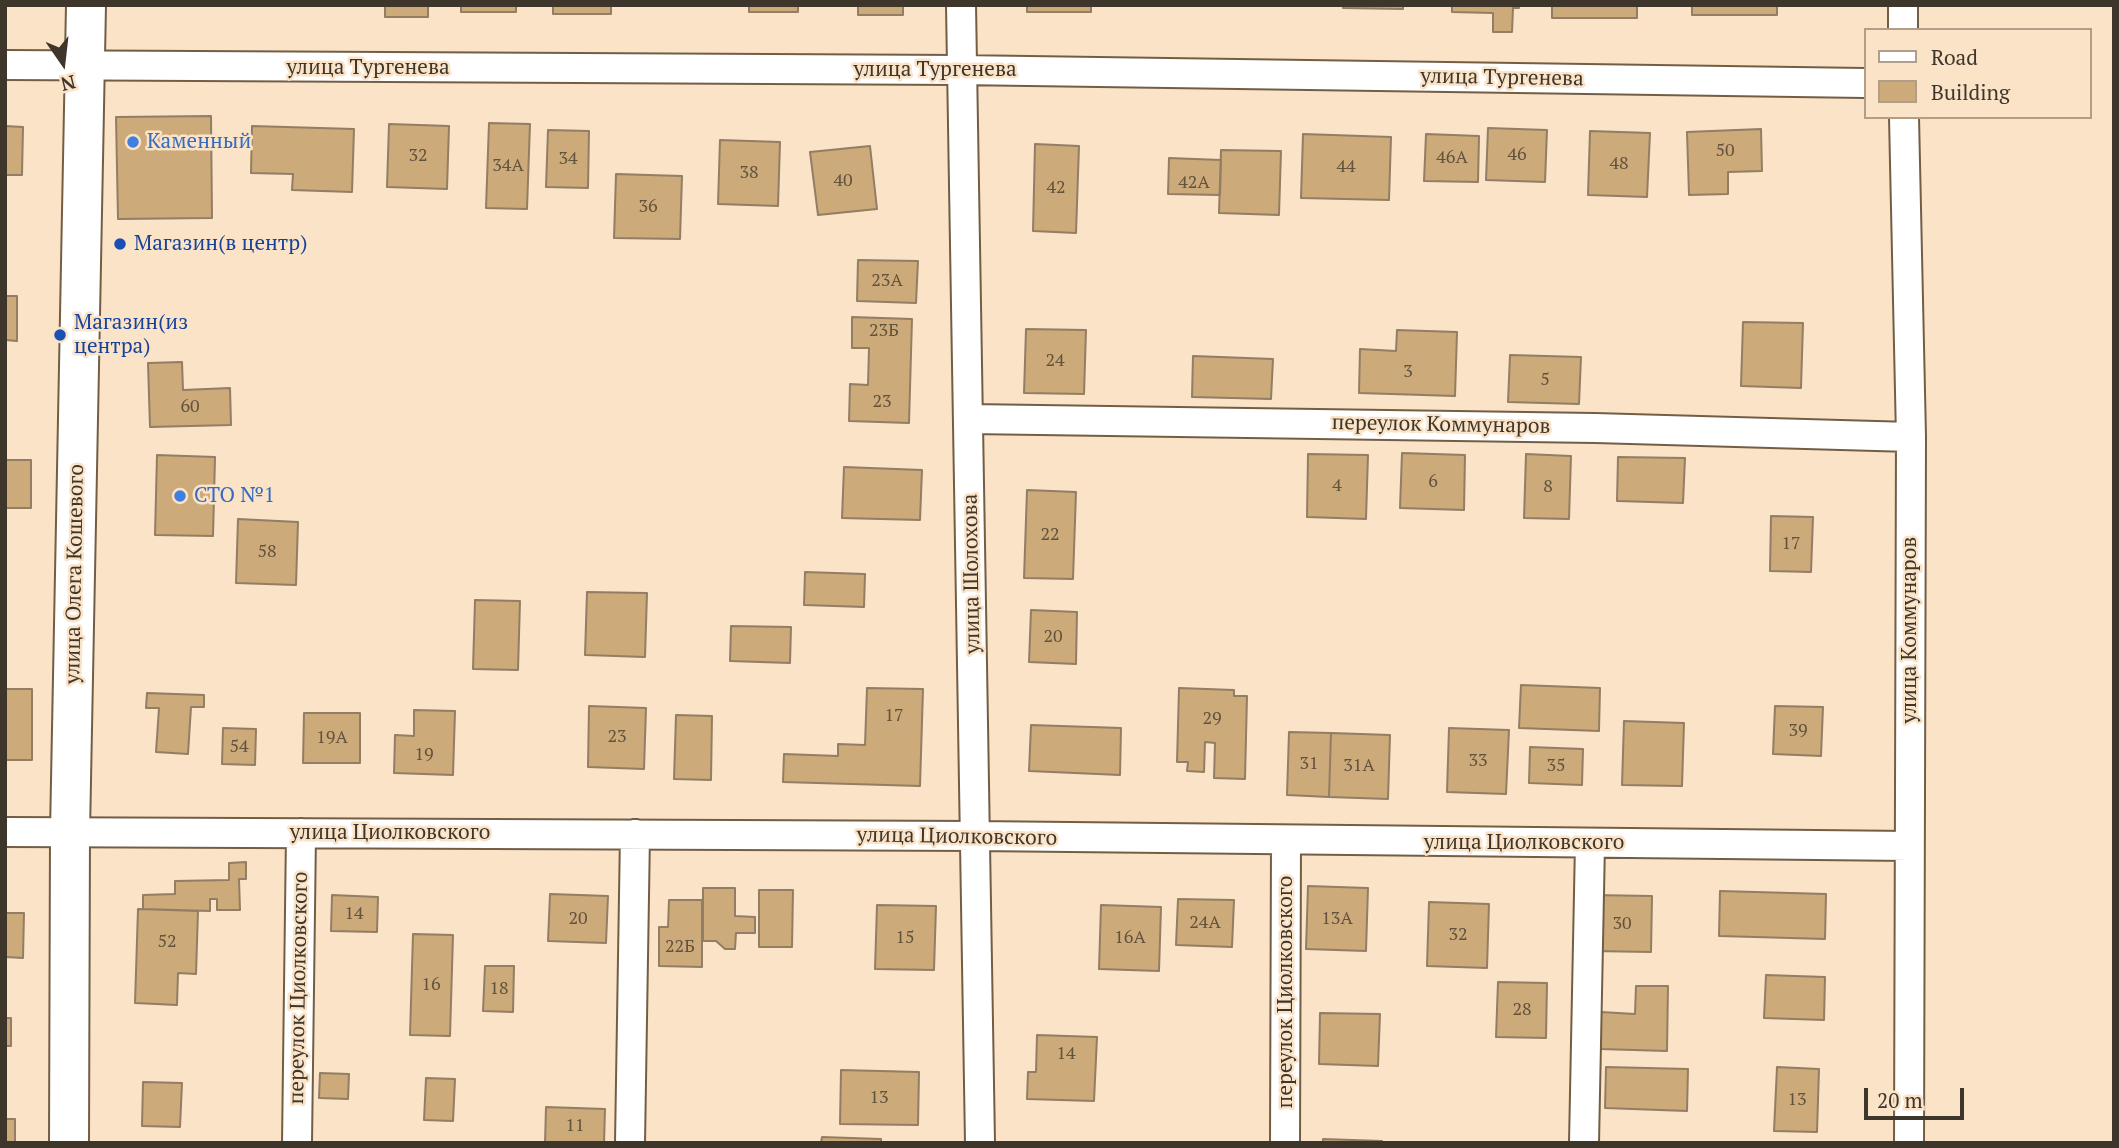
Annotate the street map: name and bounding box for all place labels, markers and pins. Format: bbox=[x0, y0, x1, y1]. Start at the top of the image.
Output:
place label: Каменный bbox=[147, 129, 251, 155]
marker: Каменный bbox=[125, 134, 141, 150]
place label: Магазин(в центр) bbox=[134, 231, 307, 257]
marker: Магазин(в центр) bbox=[112, 236, 128, 252]
place label: Магазин(из центра) bbox=[74, 310, 188, 360]
marker: Магазин(из центра) bbox=[52, 327, 68, 343]
place label: СТО №1 bbox=[194, 483, 275, 509]
marker: СТО №1 bbox=[172, 488, 188, 504]

